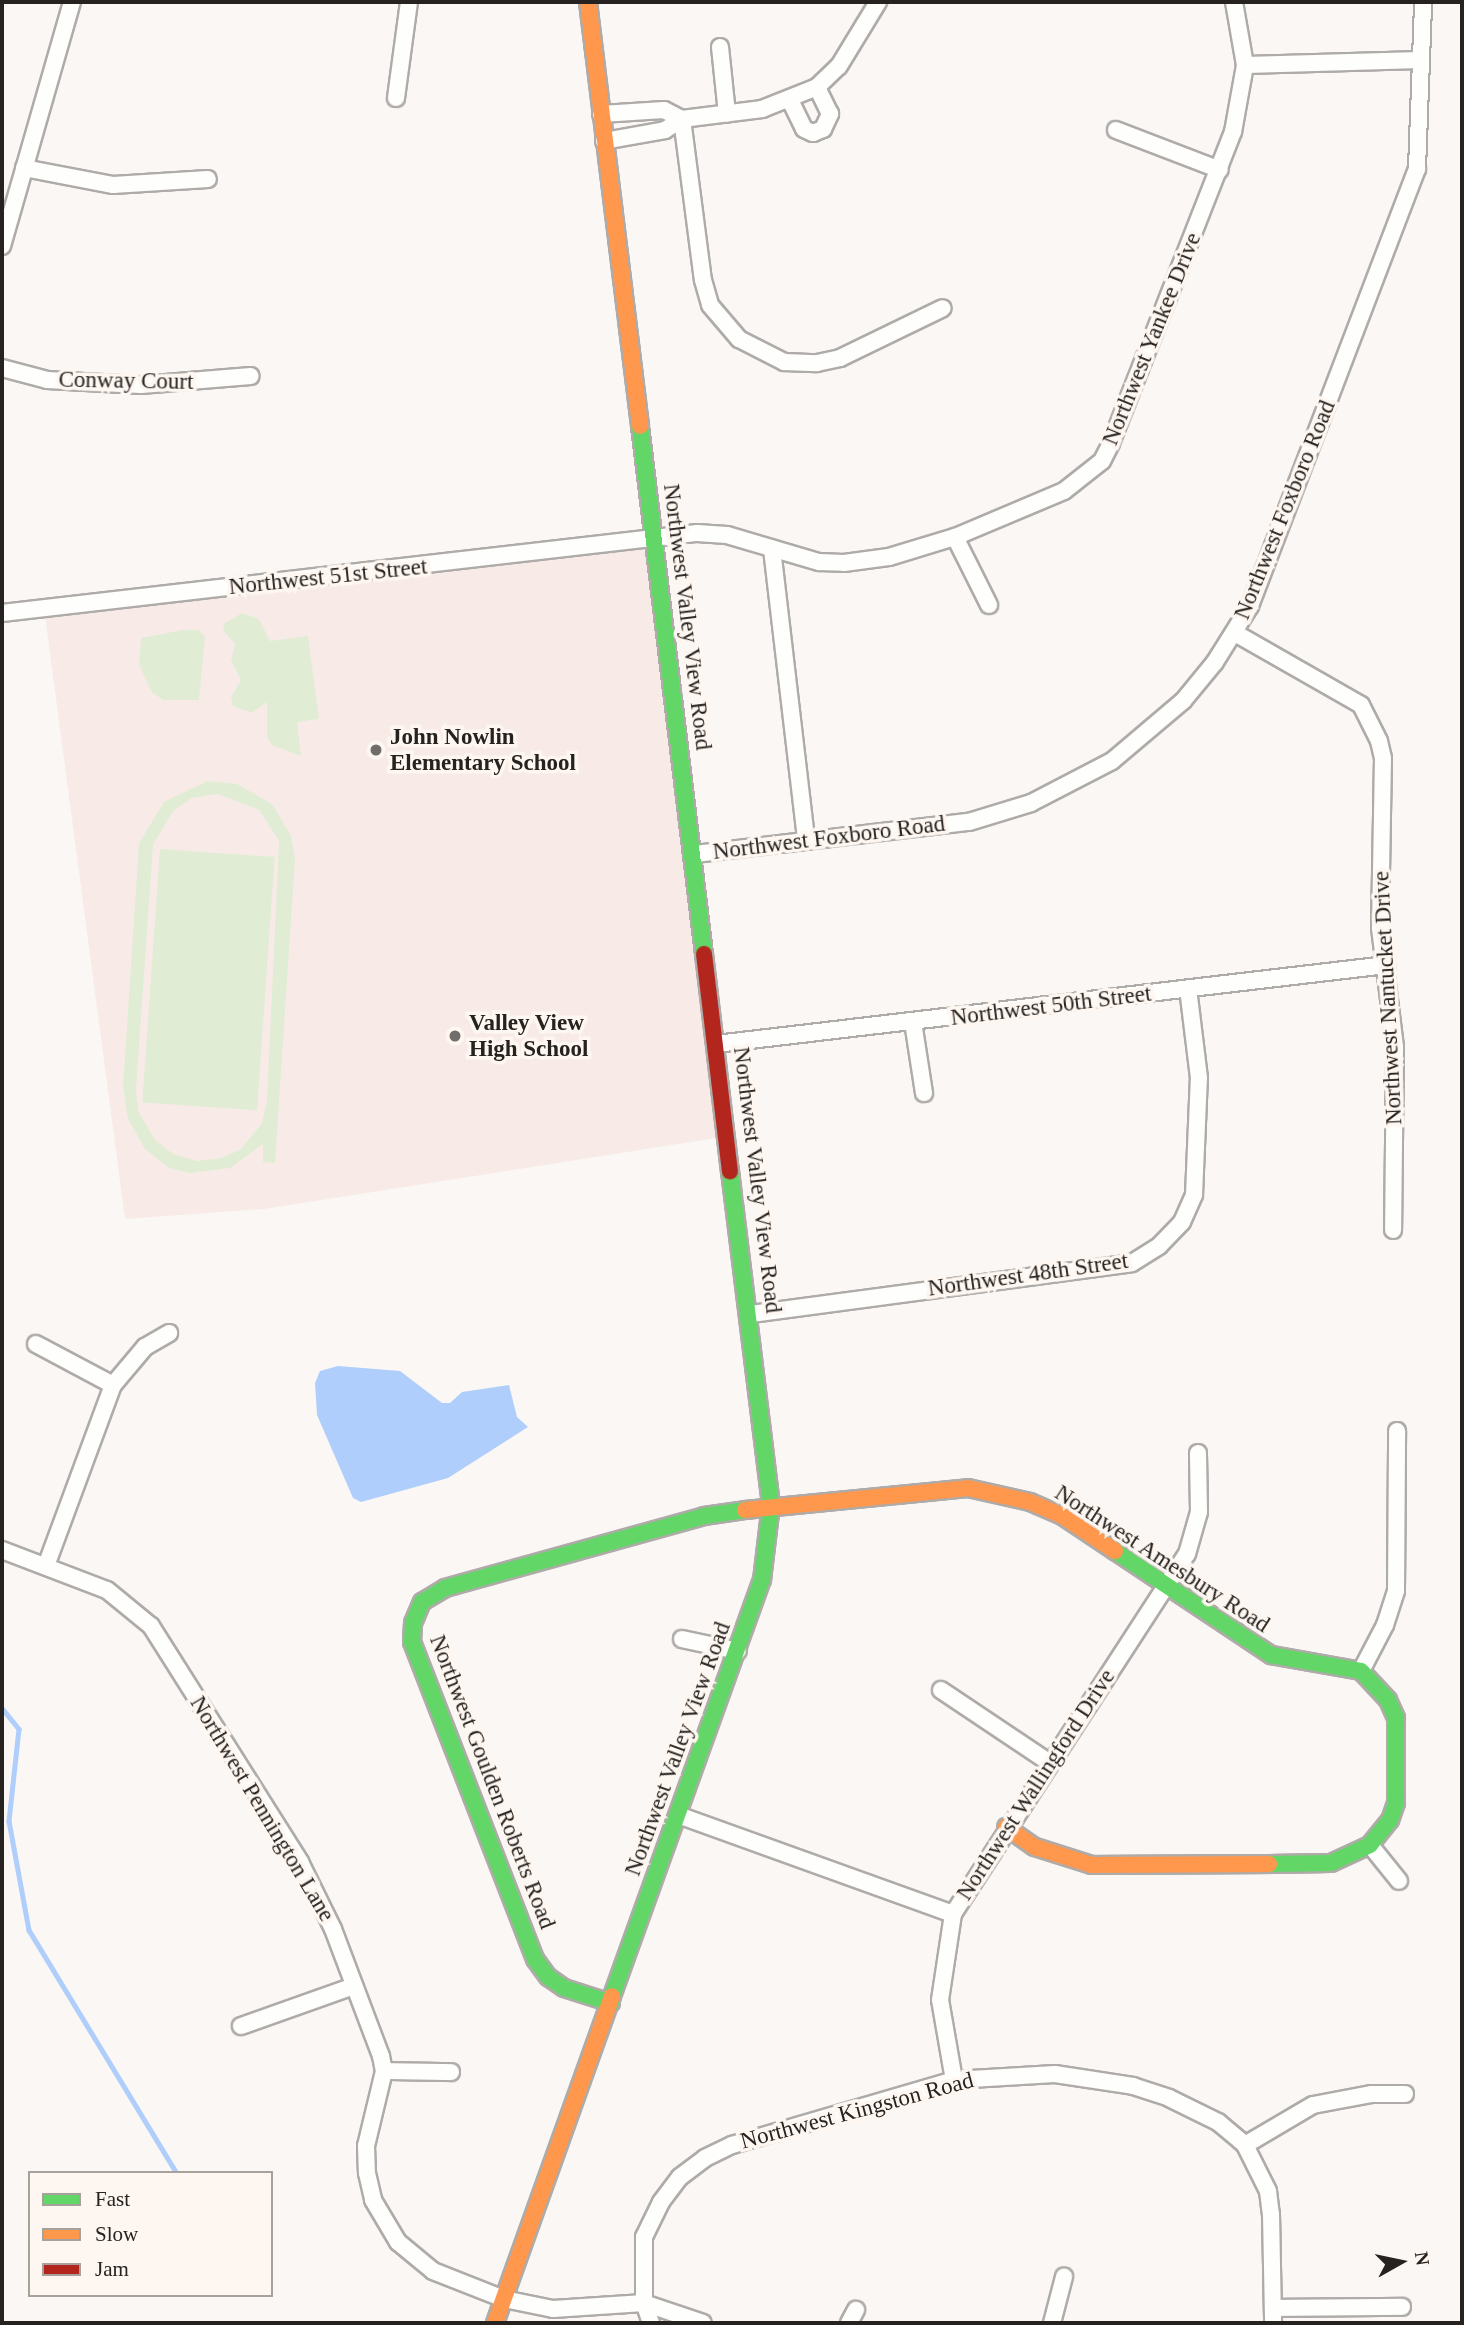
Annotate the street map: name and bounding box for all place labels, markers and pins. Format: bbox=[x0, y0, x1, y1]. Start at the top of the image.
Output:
place label: John Nowlin Elementary School bbox=[390, 723, 576, 777]
marker: John Nowlin Elementary School bbox=[368, 742, 384, 758]
place label: Valley View High School bbox=[469, 1009, 589, 1063]
marker: Valley View High School bbox=[447, 1028, 463, 1044]

